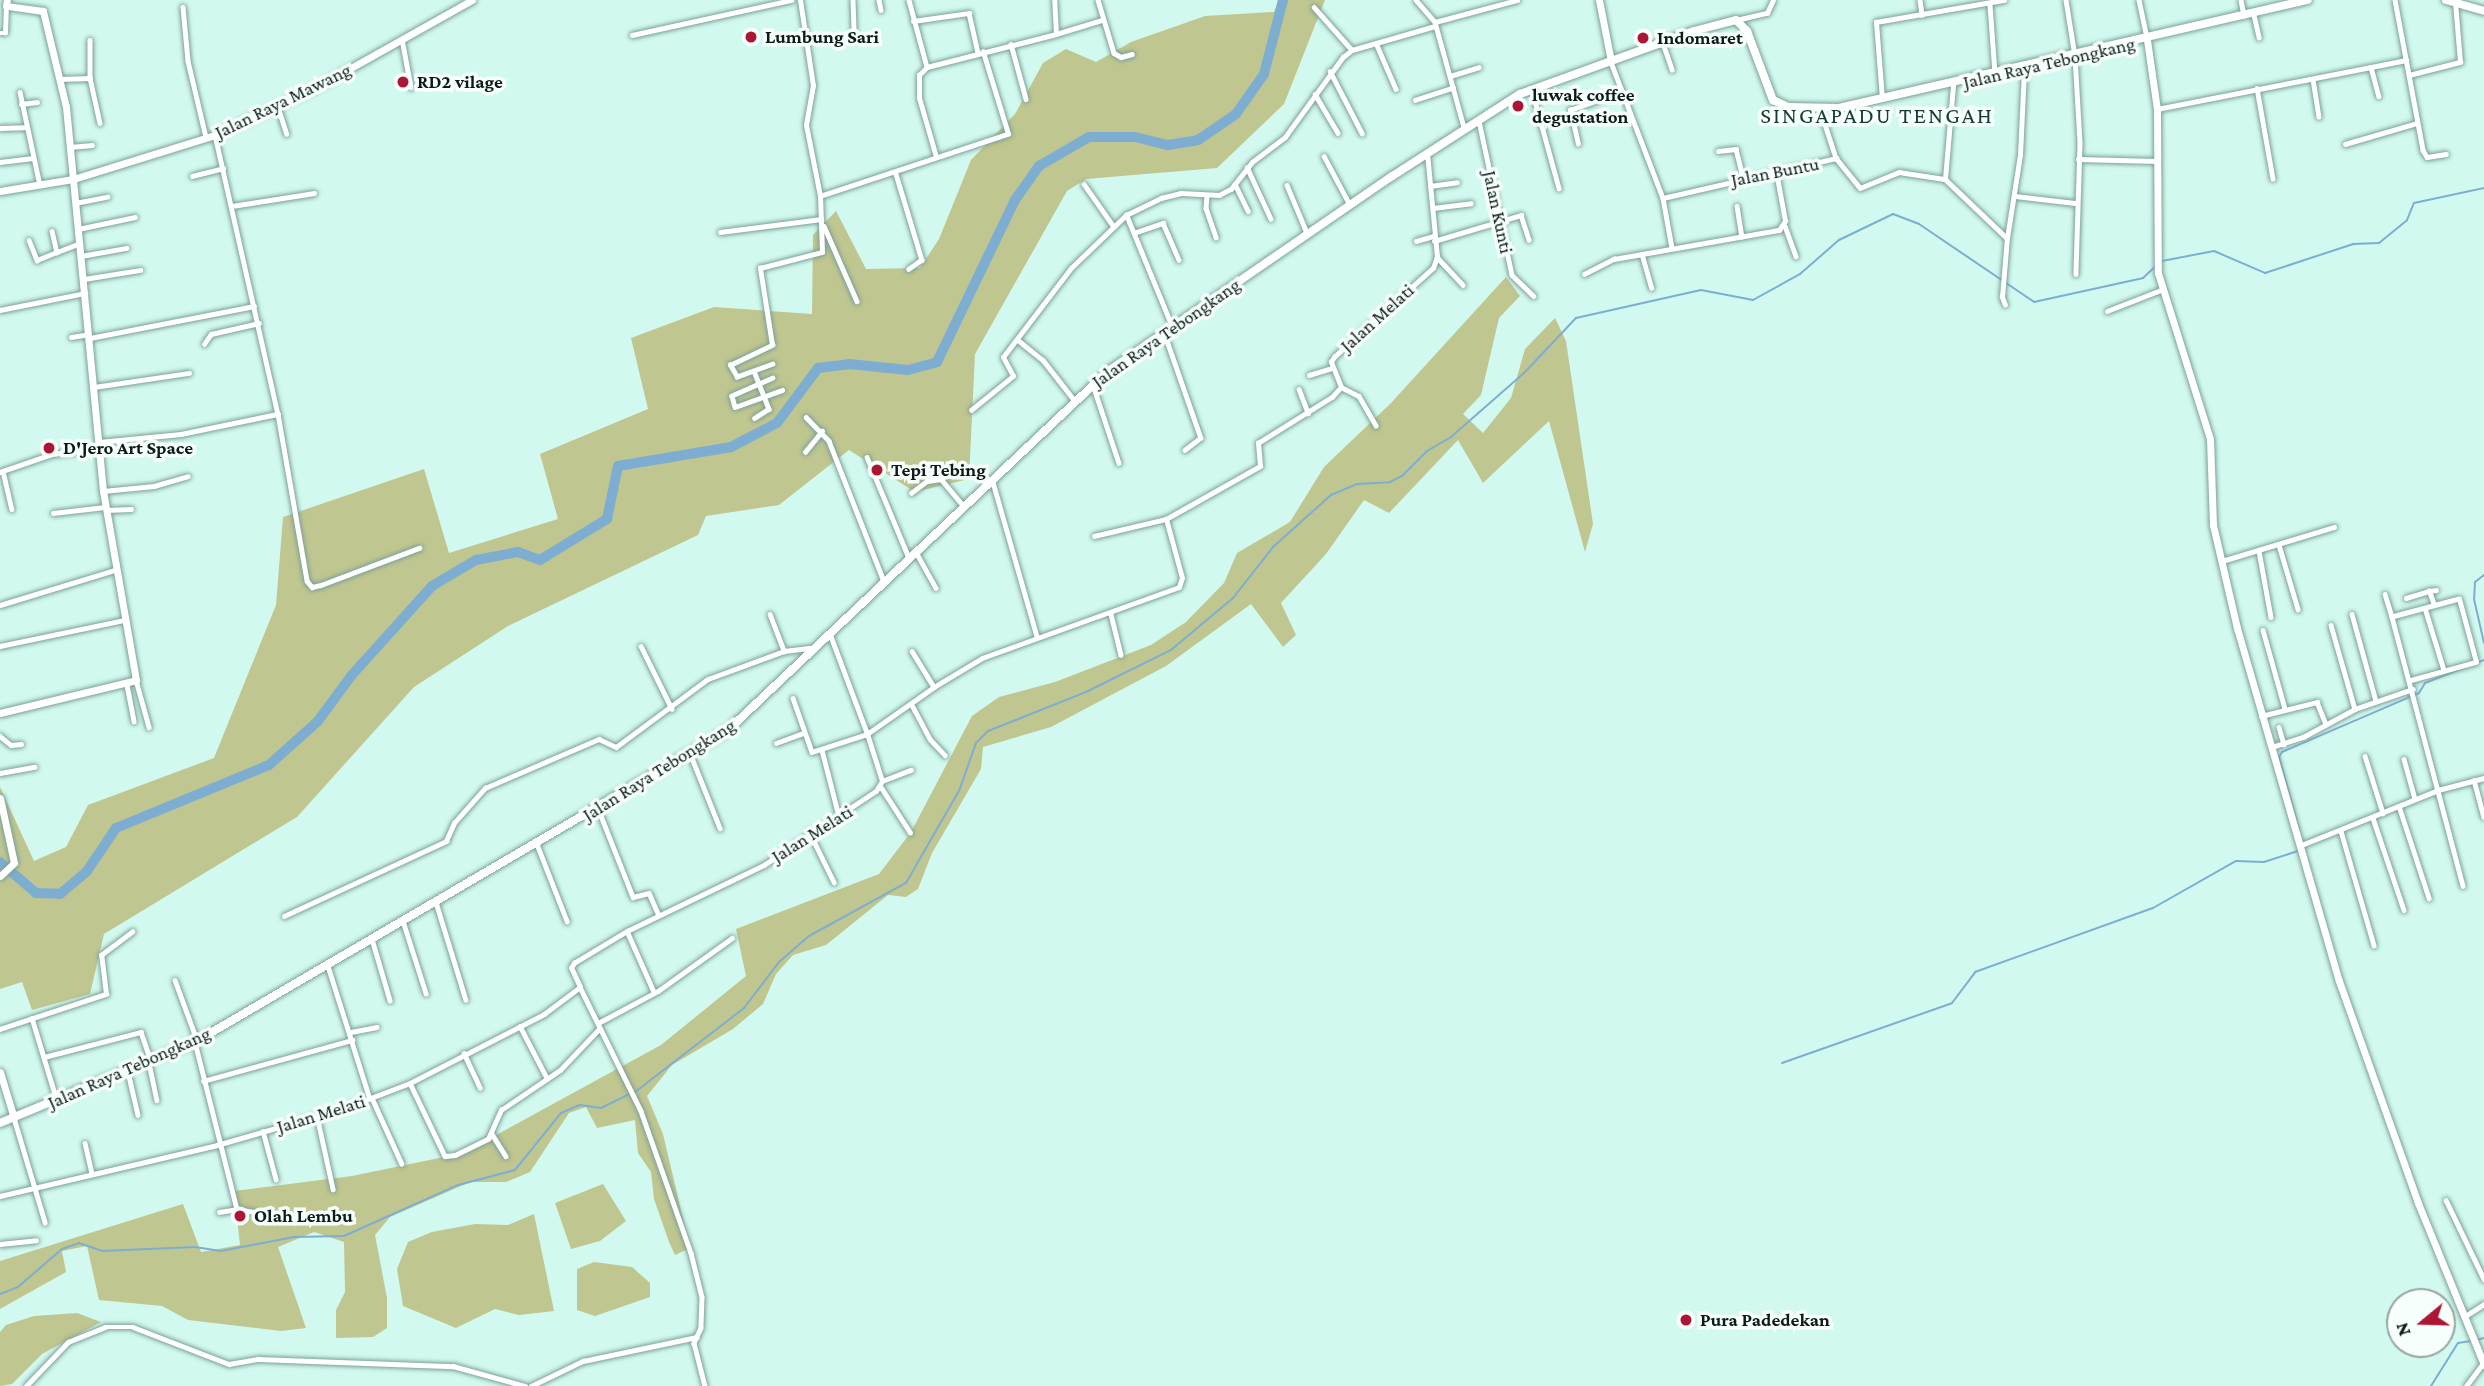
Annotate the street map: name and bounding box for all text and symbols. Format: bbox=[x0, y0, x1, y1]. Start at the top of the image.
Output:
place label: Lumbung Sari bbox=[765, 26, 879, 48]
place label: Indomaret bbox=[1657, 27, 1743, 49]
marker: Lumbung Sari bbox=[743, 29, 759, 45]
marker: Indomaret bbox=[1635, 30, 1651, 46]
street label: Jalan Raya Tebongkang bbox=[1961, 32, 2137, 94]
street label: Jalan Raya Mawang bbox=[211, 58, 355, 144]
place label: RD2 vilage bbox=[417, 71, 503, 93]
marker: RD2 vilage bbox=[395, 74, 411, 90]
place label: luwak coffee degustation bbox=[1532, 84, 1635, 128]
marker: luwak coffee degustation bbox=[1510, 98, 1526, 114]
district label: SINGAPADU TENGAH bbox=[1762, 101, 1992, 129]
street label: Jalan Buntu bbox=[1729, 152, 1821, 192]
street label: Jalan Kunti bbox=[1478, 168, 1518, 256]
street label: Jalan Raya Tebongkang bbox=[1088, 273, 1244, 393]
street label: Jalan Melati bbox=[1336, 279, 1418, 357]
place label: D'Jero Art Space bbox=[63, 437, 193, 459]
marker: D'Jero Art Space bbox=[41, 440, 57, 456]
place label: Tepi Tebing bbox=[891, 459, 986, 481]
marker: Tepi Tebing bbox=[869, 462, 885, 478]
street label: Jalan Raya Tebongkang bbox=[578, 714, 740, 826]
street label: Jalan Melati bbox=[767, 800, 857, 868]
street label: Jalan Raya Tebongkang bbox=[44, 1022, 214, 1114]
street label: Jalan Melati bbox=[274, 1090, 368, 1138]
place label: Olah Lembu bbox=[254, 1205, 353, 1227]
marker: Olah Lembu bbox=[232, 1208, 248, 1224]
north arrow bbox=[2386, 1288, 2456, 1358]
place label: Pura Padedekan bbox=[1700, 1309, 1830, 1331]
marker: Pura Padedekan bbox=[1678, 1312, 1694, 1328]
text: N bbox=[2391, 1320, 2415, 1339]

